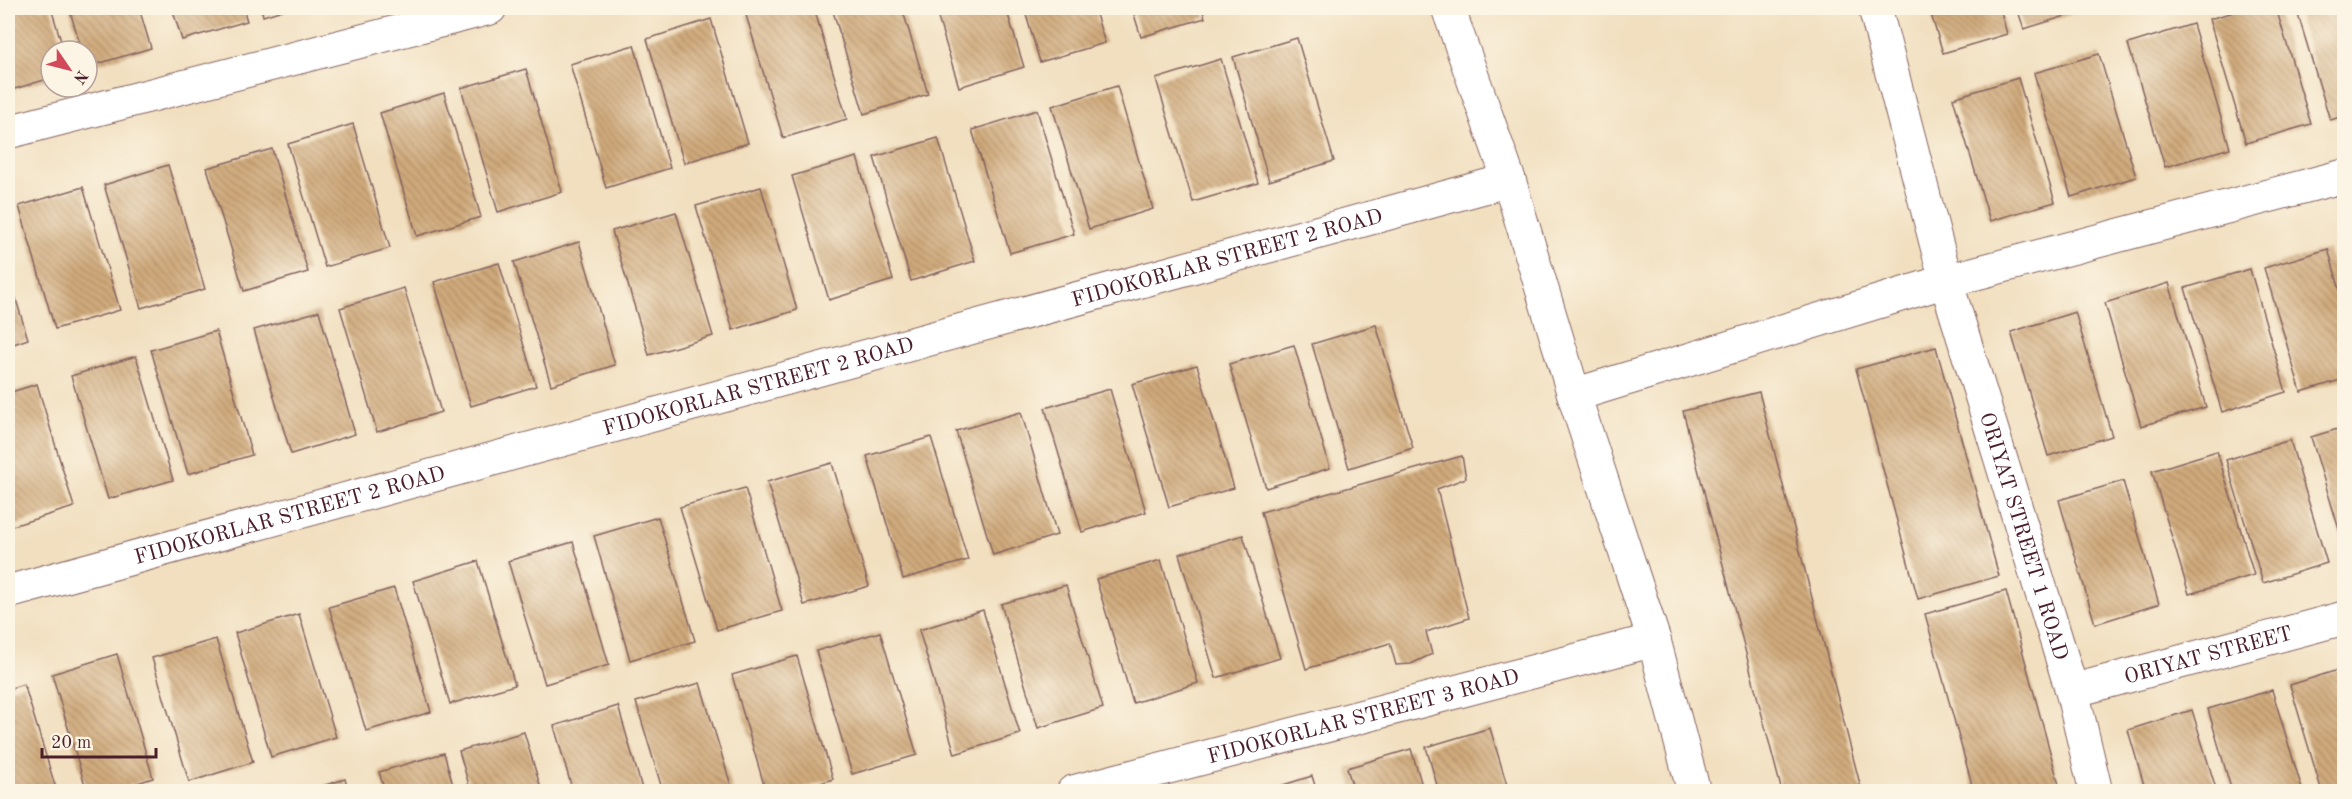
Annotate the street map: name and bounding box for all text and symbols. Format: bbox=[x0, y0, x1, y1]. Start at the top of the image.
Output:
north arrow bbox=[39, 39, 99, 99]
text: N bbox=[69, 67, 90, 87]
street label: FIDOKORLAR STREET 2 ROAD bbox=[1070, 206, 1385, 312]
street label: FIDOKORLAR STREET 2 ROAD bbox=[601, 335, 916, 440]
street label: ORIYAT STREET 1 ROAD bbox=[1975, 410, 2071, 663]
street label: FIDOKORLAR STREET 2 ROAD bbox=[132, 463, 448, 569]
street label: ORIYAT STREET bbox=[2122, 623, 2295, 688]
street label: FIDOKORLAR STREET 3 ROAD bbox=[1205, 667, 1522, 768]
scale bar bbox=[42, 721, 156, 759]
text: 20 m bbox=[51, 734, 91, 752]

